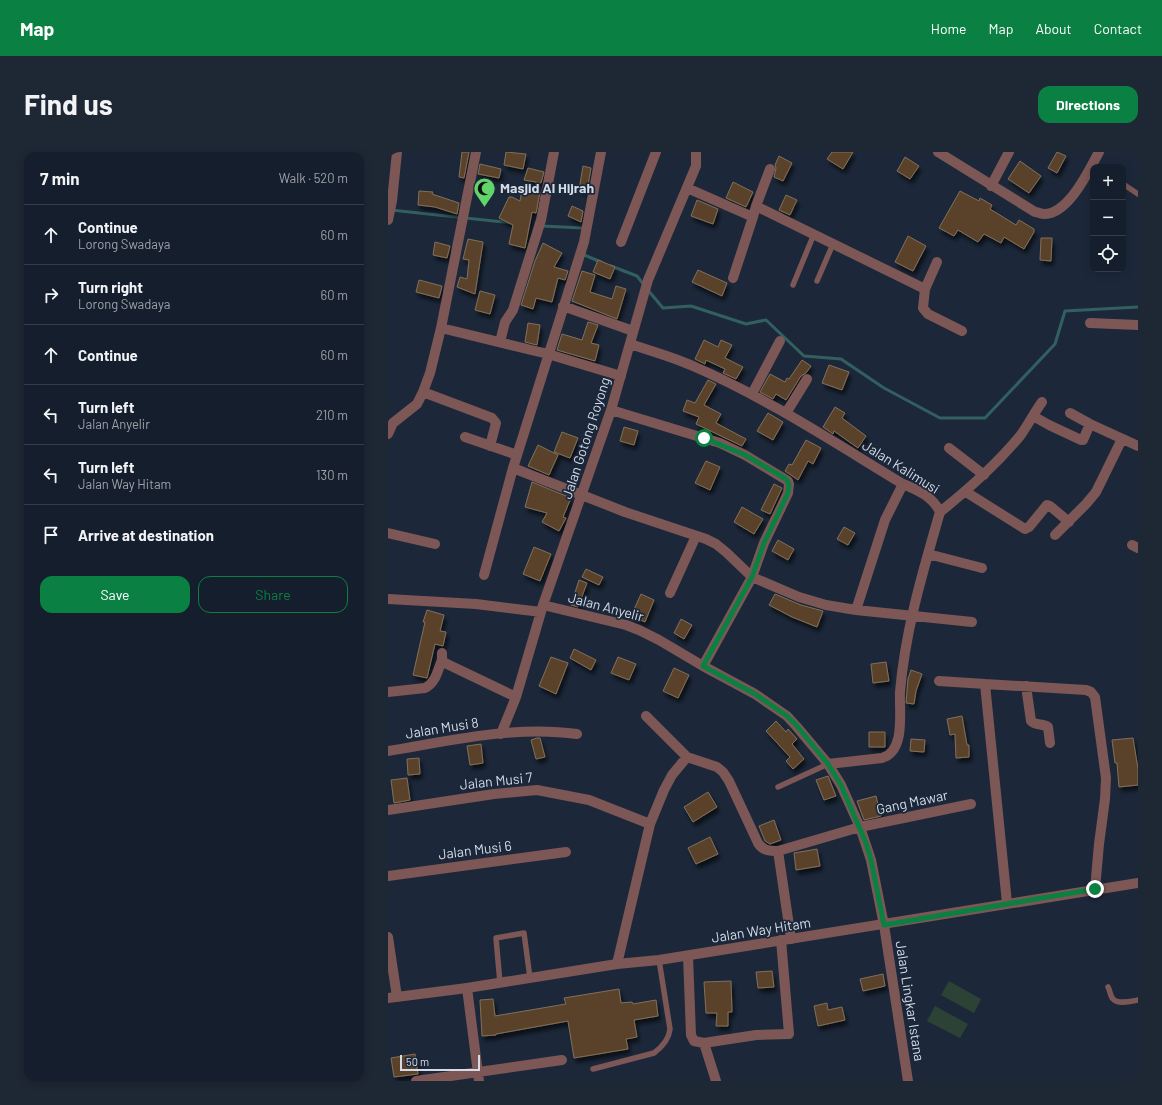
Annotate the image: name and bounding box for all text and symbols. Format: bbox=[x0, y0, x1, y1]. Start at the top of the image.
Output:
text: Map bbox=[20, 17, 54, 40]
text: Home bbox=[931, 20, 967, 37]
text: Map bbox=[989, 20, 1013, 37]
text: About bbox=[1035, 20, 1072, 37]
text: Contact bbox=[1094, 20, 1142, 37]
button: Directions bbox=[1038, 86, 1138, 123]
text: Find us bbox=[24, 87, 113, 121]
map controls bbox=[1090, 164, 1126, 272]
button: + bbox=[1090, 164, 1126, 200]
text: 7 min bbox=[40, 168, 80, 188]
text: Walk · 520 m bbox=[279, 170, 348, 186]
mosque icon: Masjid Al Hijrah bbox=[471, 175, 497, 208]
place label: Masjid Al Hijrah bbox=[500, 179, 594, 196]
button: − bbox=[1090, 200, 1126, 236]
text: Continue bbox=[78, 218, 138, 236]
icon: ahead bbox=[40, 224, 62, 246]
text: 60 m bbox=[321, 227, 348, 243]
text: Lorong Swadaya bbox=[78, 236, 170, 252]
button: locate bbox=[1090, 236, 1126, 272]
text: Turn right bbox=[78, 278, 143, 296]
icon: right bbox=[40, 284, 62, 306]
text: 60 m bbox=[321, 287, 348, 303]
text: Lorong Swadaya bbox=[78, 296, 170, 312]
icon: ahead bbox=[40, 344, 62, 366]
text: Continue bbox=[78, 346, 138, 364]
text: 60 m bbox=[321, 347, 348, 363]
street label: Jalan Gotong Royong bbox=[558, 375, 613, 501]
text: Turn left bbox=[78, 398, 134, 416]
icon: left bbox=[40, 404, 62, 426]
text: 210 m bbox=[316, 407, 348, 423]
text: Jalan Anyelir bbox=[78, 416, 150, 432]
route start bbox=[695, 429, 713, 447]
street label: Jalan Kalimusi bbox=[860, 436, 943, 497]
text: Turn left bbox=[78, 458, 134, 476]
icon: left bbox=[40, 464, 62, 486]
text: 130 m bbox=[316, 467, 348, 483]
text: Jalan Way Hitam bbox=[78, 476, 171, 492]
icon: arrive bbox=[40, 524, 62, 546]
text: Arrive at destination bbox=[78, 526, 214, 544]
button: Save bbox=[40, 576, 190, 613]
button: Share bbox=[198, 576, 348, 613]
street label: Jalan Anyelir bbox=[567, 588, 646, 625]
street label: Jalan Musi 8 bbox=[404, 713, 480, 742]
street label: Jalan Musi 7 bbox=[459, 768, 534, 793]
street label: Gang Mawar bbox=[875, 786, 949, 817]
street label: Jalan Musi 6 bbox=[437, 837, 513, 862]
route end bbox=[1086, 880, 1104, 898]
street label: Jalan Way Hitam bbox=[710, 913, 812, 946]
street label: Jalan Lingkar Istana bbox=[893, 939, 928, 1062]
scale bar bbox=[400, 1053, 480, 1072]
text: 50 m bbox=[406, 1055, 429, 1068]

